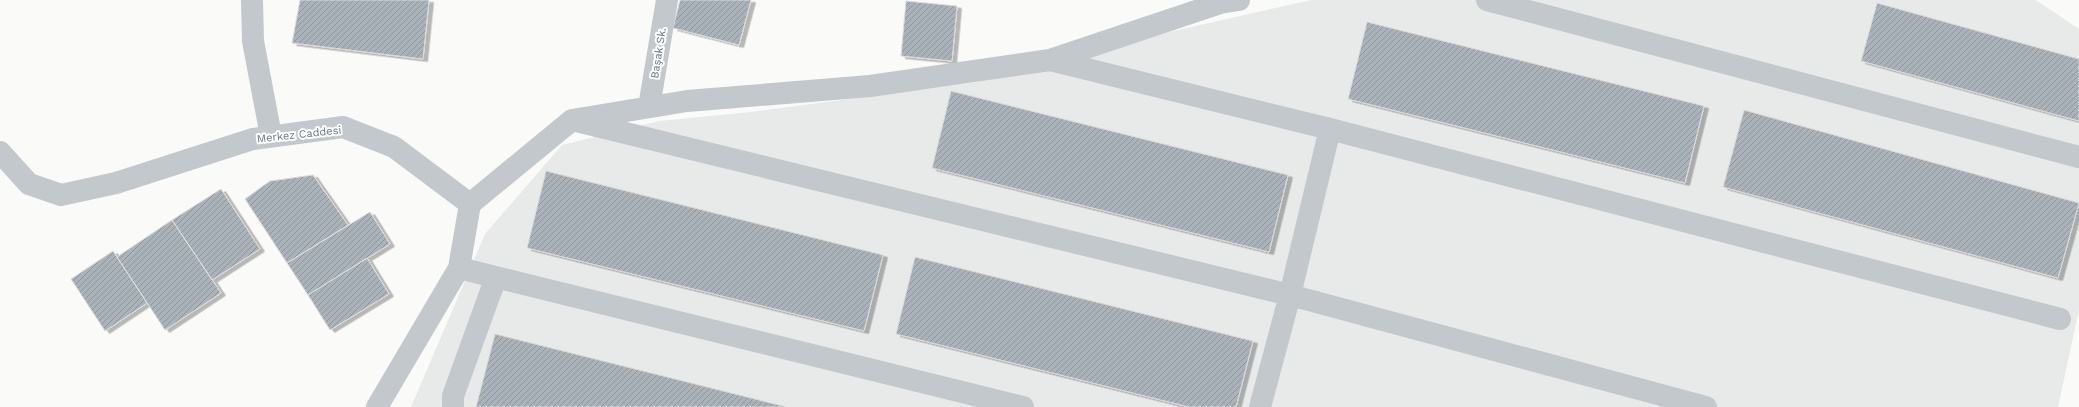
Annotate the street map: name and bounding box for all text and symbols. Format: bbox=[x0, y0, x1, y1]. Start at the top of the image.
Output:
street label: Başak Sk. bbox=[648, 27, 669, 79]
street label: Merkez Caddesi bbox=[256, 124, 342, 145]

